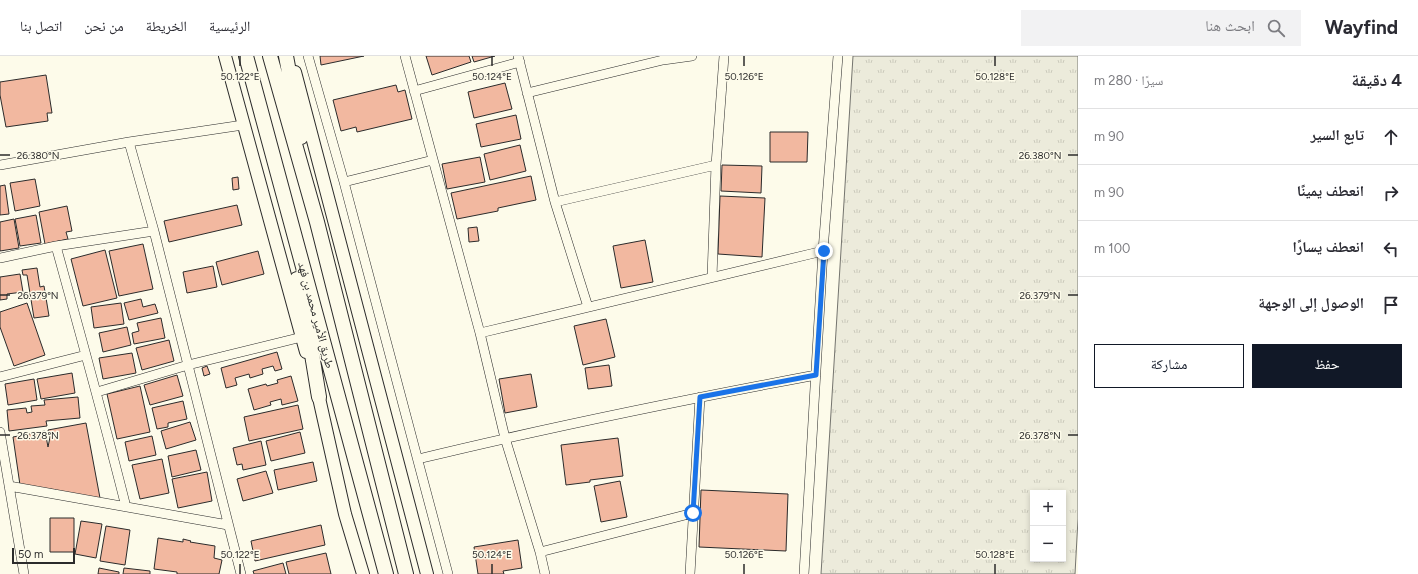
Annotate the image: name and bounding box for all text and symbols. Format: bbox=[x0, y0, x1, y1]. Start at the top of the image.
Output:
search box bbox=[1021, 10, 1301, 46]
text: Wayfind bbox=[1325, 16, 1398, 39]
text: ابحث هنا bbox=[1205, 17, 1255, 35]
icon: search bbox=[1265, 17, 1287, 39]
text: اتصل بنا bbox=[20, 18, 62, 35]
text: من نحن bbox=[84, 18, 124, 35]
text: الخريطة bbox=[146, 18, 187, 35]
text: الرئيسية bbox=[209, 18, 250, 35]
text: 50.122°E bbox=[220, 70, 260, 83]
text: 50.124°E bbox=[472, 70, 512, 83]
text: 50.126°E bbox=[724, 70, 764, 83]
text: 50.128°E bbox=[975, 70, 1015, 83]
text: 4 دقيقة bbox=[1351, 70, 1402, 90]
text: سيرًا · 280 m bbox=[1094, 73, 1163, 88]
text: تابع السير bbox=[1310, 126, 1364, 144]
icon: ahead bbox=[1380, 126, 1402, 148]
text: 90 m bbox=[1094, 129, 1124, 144]
text: 26.380°N bbox=[17, 149, 59, 162]
text: 26.380°N bbox=[1019, 149, 1061, 162]
text: انعطف يمينًا bbox=[1297, 182, 1364, 200]
icon: right bbox=[1380, 182, 1402, 204]
text: 90 m bbox=[1094, 185, 1124, 200]
text: انعطف يسارًا bbox=[1292, 238, 1364, 256]
icon: left bbox=[1380, 238, 1402, 260]
text: 100 m bbox=[1094, 241, 1130, 256]
route end bbox=[815, 242, 833, 260]
street label: طريق الأمير محمد بن فهد bbox=[295, 260, 337, 370]
text: 26.379°N bbox=[17, 289, 59, 302]
text: 26.379°N bbox=[1019, 289, 1061, 302]
text: الوصول إلى الوجهة bbox=[1258, 294, 1364, 312]
icon: arrive bbox=[1380, 294, 1402, 316]
button: مشاركة bbox=[1094, 344, 1244, 388]
button: حفظ bbox=[1252, 344, 1402, 388]
text: 26.378°N bbox=[17, 429, 59, 442]
text: 26.378°N bbox=[1019, 429, 1061, 442]
map controls bbox=[1030, 490, 1066, 562]
button: + bbox=[1030, 490, 1066, 526]
route start bbox=[684, 504, 702, 522]
button: − bbox=[1030, 526, 1066, 562]
scale bar bbox=[12, 546, 75, 565]
text: 50 m bbox=[18, 548, 43, 561]
text: 50.122°E bbox=[220, 548, 260, 561]
text: 50.124°E bbox=[472, 548, 512, 561]
text: 50.126°E bbox=[724, 548, 764, 561]
text: 50.128°E bbox=[975, 548, 1015, 561]

